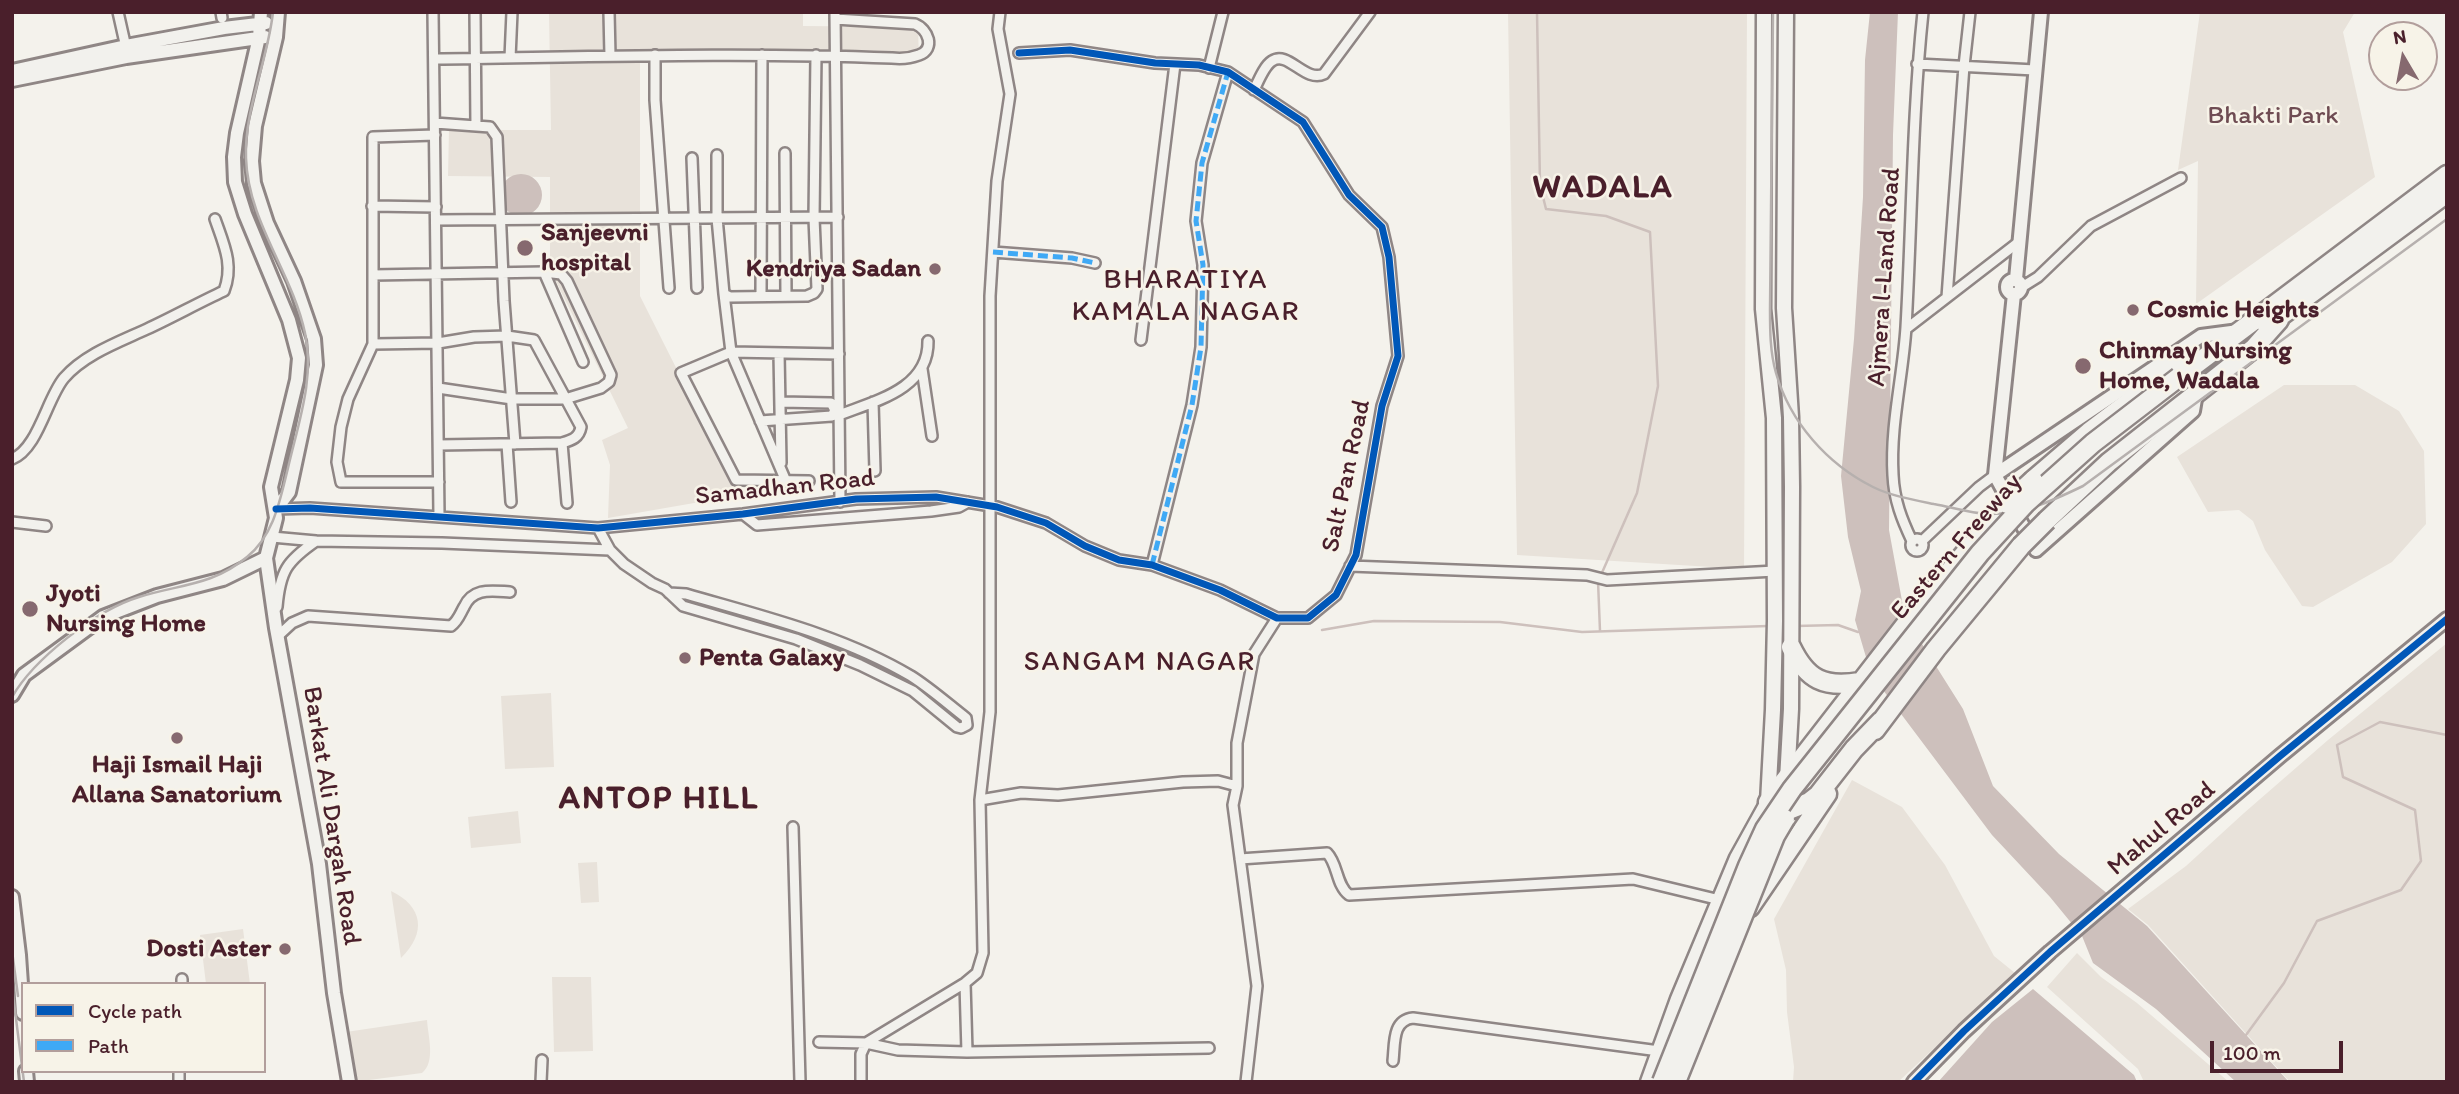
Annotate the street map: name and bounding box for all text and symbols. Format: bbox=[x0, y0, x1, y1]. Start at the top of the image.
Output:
north arrow bbox=[2368, 21, 2438, 91]
text: N bbox=[2391, 24, 2408, 49]
park label: Bhakti Park bbox=[2207, 100, 2339, 132]
street label: Ajmera l-Land Road bbox=[1862, 166, 1908, 388]
district label: WADALA bbox=[1533, 169, 1673, 209]
place label: Sanjeevni hospital bbox=[541, 217, 649, 278]
marker: Sanjeevni hospital bbox=[515, 238, 535, 258]
place label: Kendriya Sadan bbox=[746, 253, 921, 285]
marker: Kendriya Sadan bbox=[927, 261, 943, 277]
district label: BHARATIYA KAMALA NAGAR bbox=[1073, 264, 1299, 330]
place label: Cosmic Heights bbox=[2147, 294, 2319, 326]
marker: Cosmic Heights bbox=[2125, 302, 2141, 318]
place label: Chinmay Nursing Home, Wadala bbox=[2099, 335, 2292, 396]
marker: Chinmay Nursing Home, Wadala bbox=[2073, 356, 2093, 376]
street label: Salt Pan Road bbox=[1316, 397, 1378, 555]
street label: Samadhan Road bbox=[694, 463, 876, 513]
street label: Eastern Freeway bbox=[1885, 467, 2029, 627]
place label: Jyoti Nursing Home bbox=[46, 578, 206, 640]
marker: Jyoti Nursing Home bbox=[20, 599, 40, 619]
place label: Penta Galaxy bbox=[699, 642, 845, 674]
district label: SANGAM NAGAR bbox=[1025, 646, 1255, 680]
marker: Penta Galaxy bbox=[677, 650, 693, 666]
street label: Barkat Ali Dargah Road bbox=[295, 684, 367, 948]
marker: Haji Ismail Haji Allana Sanatorium bbox=[169, 730, 185, 746]
place label: Haji Ismail Haji Allana Sanatorium bbox=[72, 749, 282, 810]
street label: Mahul Road bbox=[2102, 775, 2222, 883]
district label: ANTOP HILL bbox=[560, 780, 758, 820]
place label: Dosti Aster bbox=[146, 933, 271, 965]
marker: Dosti Aster bbox=[277, 941, 293, 957]
legend bbox=[21, 982, 266, 1073]
text: Cycle path bbox=[88, 998, 182, 1023]
scale bar bbox=[2214, 1028, 2347, 1072]
text: Path bbox=[88, 1033, 129, 1058]
text: 100 m bbox=[2223, 1040, 2281, 1065]

